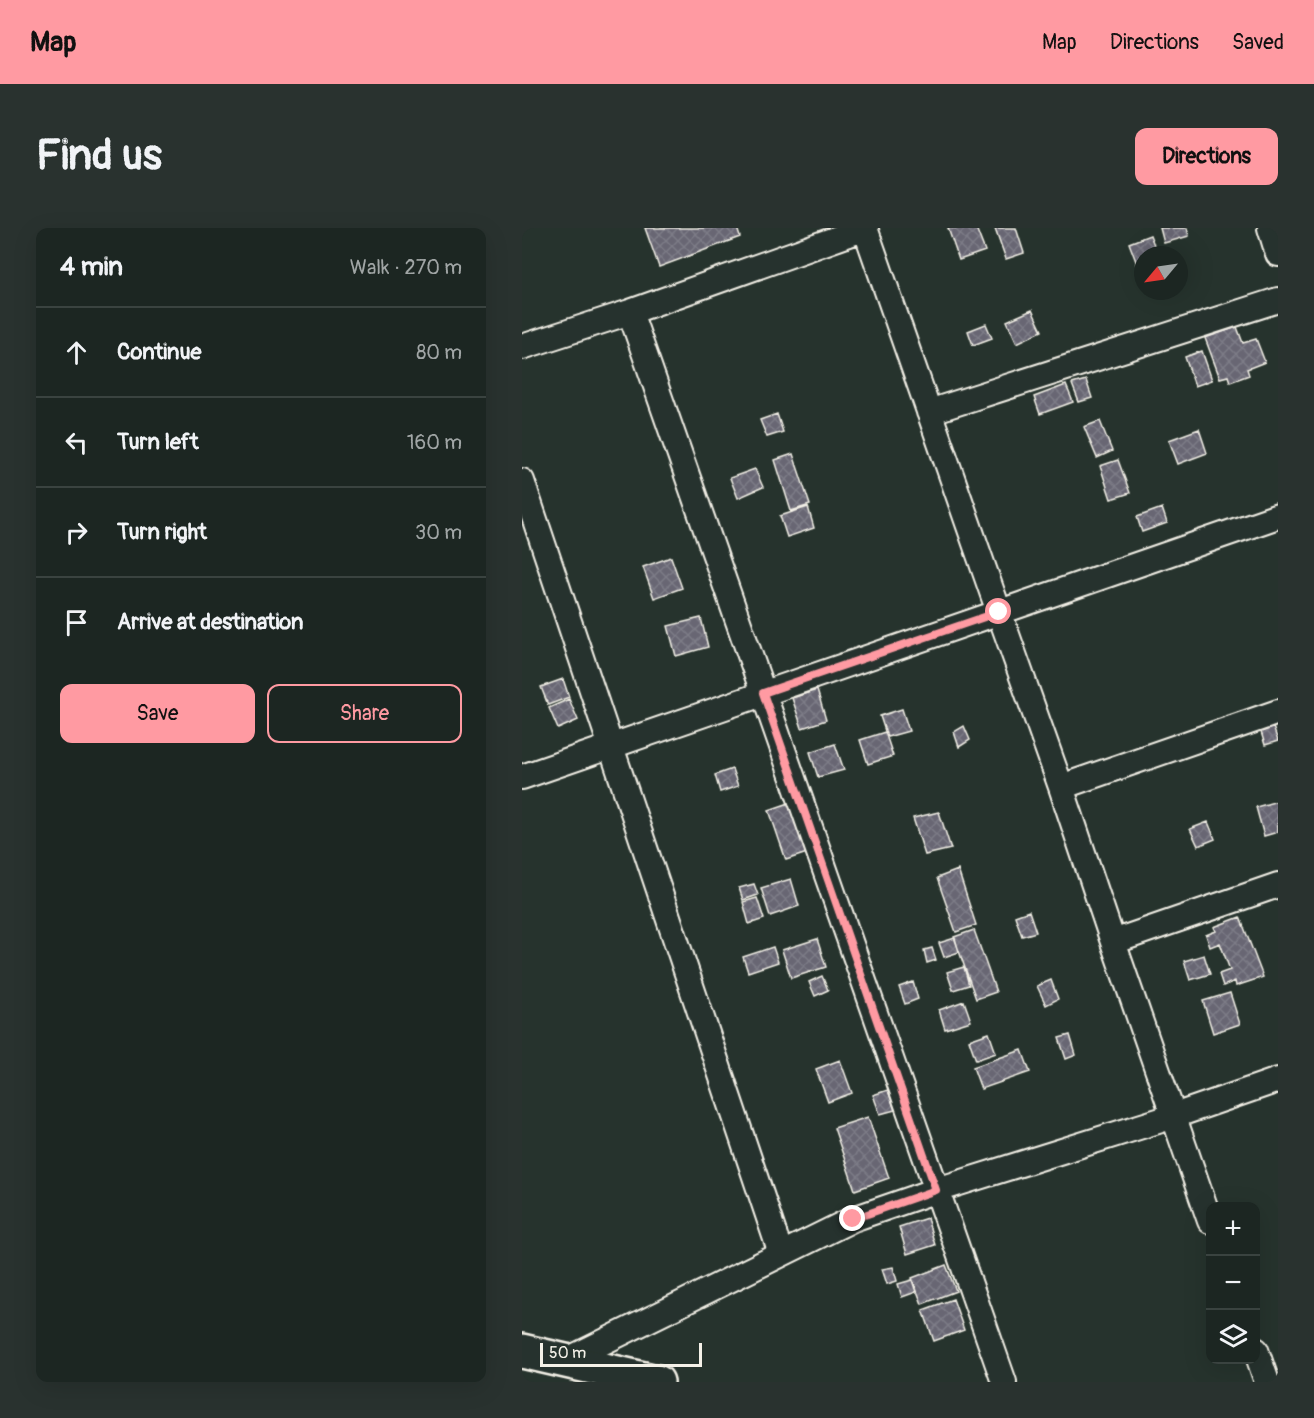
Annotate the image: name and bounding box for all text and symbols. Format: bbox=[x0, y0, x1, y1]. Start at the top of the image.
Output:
text: Map bbox=[30, 25, 76, 60]
text: Map bbox=[1042, 29, 1077, 56]
text: Directions bbox=[1110, 29, 1199, 56]
text: Saved bbox=[1232, 29, 1284, 56]
button: Directions bbox=[1135, 128, 1278, 185]
text: Find us bbox=[36, 130, 162, 182]
north arrow bbox=[1134, 246, 1188, 300]
text: 4 min bbox=[60, 251, 123, 283]
text: Walk · 270 m bbox=[350, 255, 462, 280]
icon: ahead bbox=[60, 336, 93, 369]
text: Continue bbox=[117, 338, 201, 366]
text: 80 m bbox=[416, 340, 462, 365]
icon: left bbox=[60, 426, 93, 459]
text: Turn left bbox=[117, 428, 199, 456]
text: 160 m bbox=[407, 430, 462, 455]
icon: right bbox=[60, 516, 93, 549]
text: Turn right bbox=[117, 518, 207, 546]
text: 30 m bbox=[415, 520, 462, 545]
route start bbox=[985, 598, 1011, 624]
icon: arrive bbox=[60, 606, 93, 639]
text: Arrive at destination bbox=[117, 608, 303, 636]
button: Save bbox=[60, 684, 255, 743]
button: Share bbox=[267, 684, 462, 743]
map controls bbox=[1206, 1202, 1260, 1364]
button: + bbox=[1206, 1202, 1260, 1256]
route end bbox=[839, 1205, 865, 1231]
button: − bbox=[1206, 1256, 1260, 1310]
button: layers bbox=[1206, 1310, 1260, 1364]
scale bar bbox=[540, 1340, 702, 1368]
text: 50 m bbox=[549, 1343, 586, 1363]

